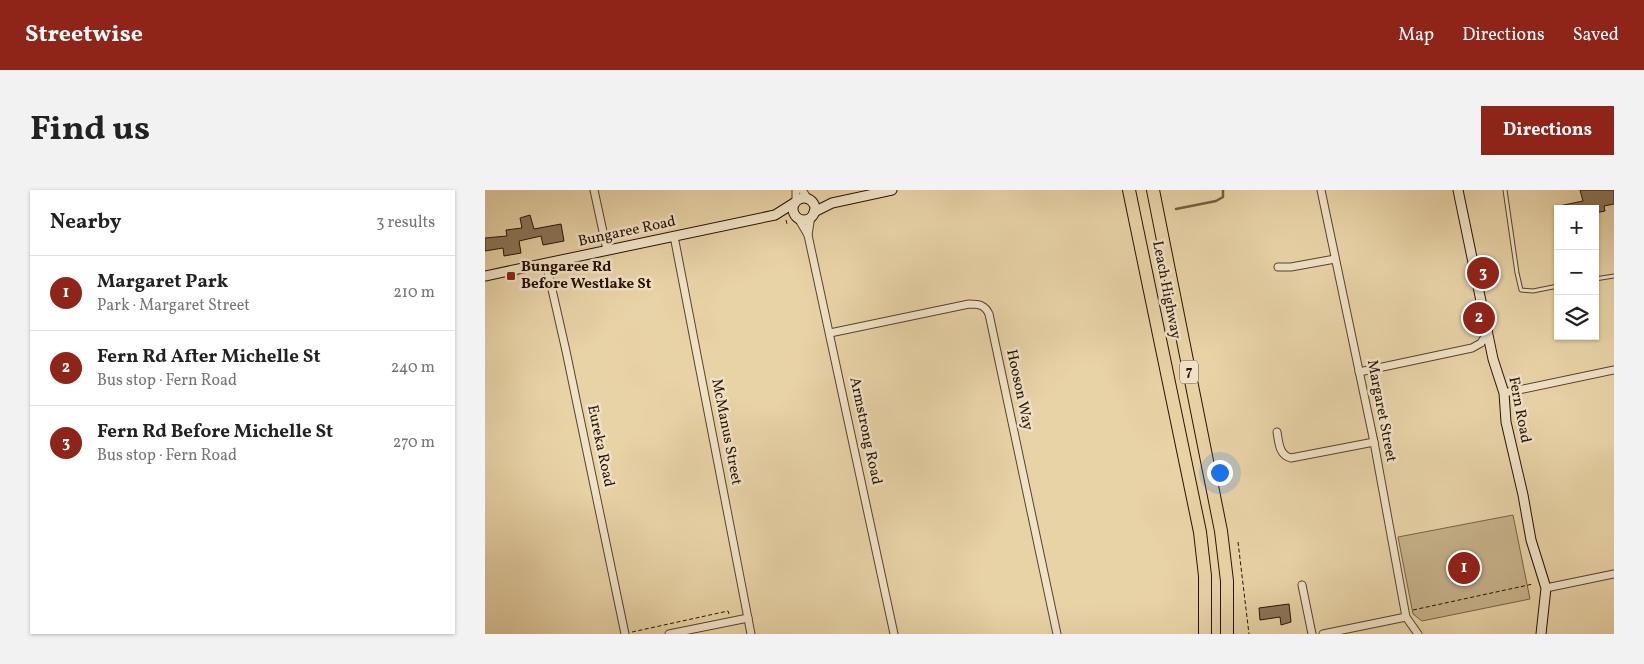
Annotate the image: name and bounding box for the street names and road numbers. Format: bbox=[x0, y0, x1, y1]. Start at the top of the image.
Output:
street label: Bungaree Road bbox=[576, 211, 678, 253]
street label: Leach Highway bbox=[1146, 239, 1186, 341]
street label: Hooson Way bbox=[1000, 348, 1038, 432]
street label: Margaret Street bbox=[1361, 358, 1401, 464]
road number: 7 bbox=[1180, 360, 1198, 383]
street label: Armstrong Road bbox=[843, 375, 887, 487]
street label: Fern Road bbox=[1502, 375, 1536, 445]
street label: McManus Street bbox=[705, 377, 747, 487]
street label: Eureka Road bbox=[581, 403, 619, 489]

